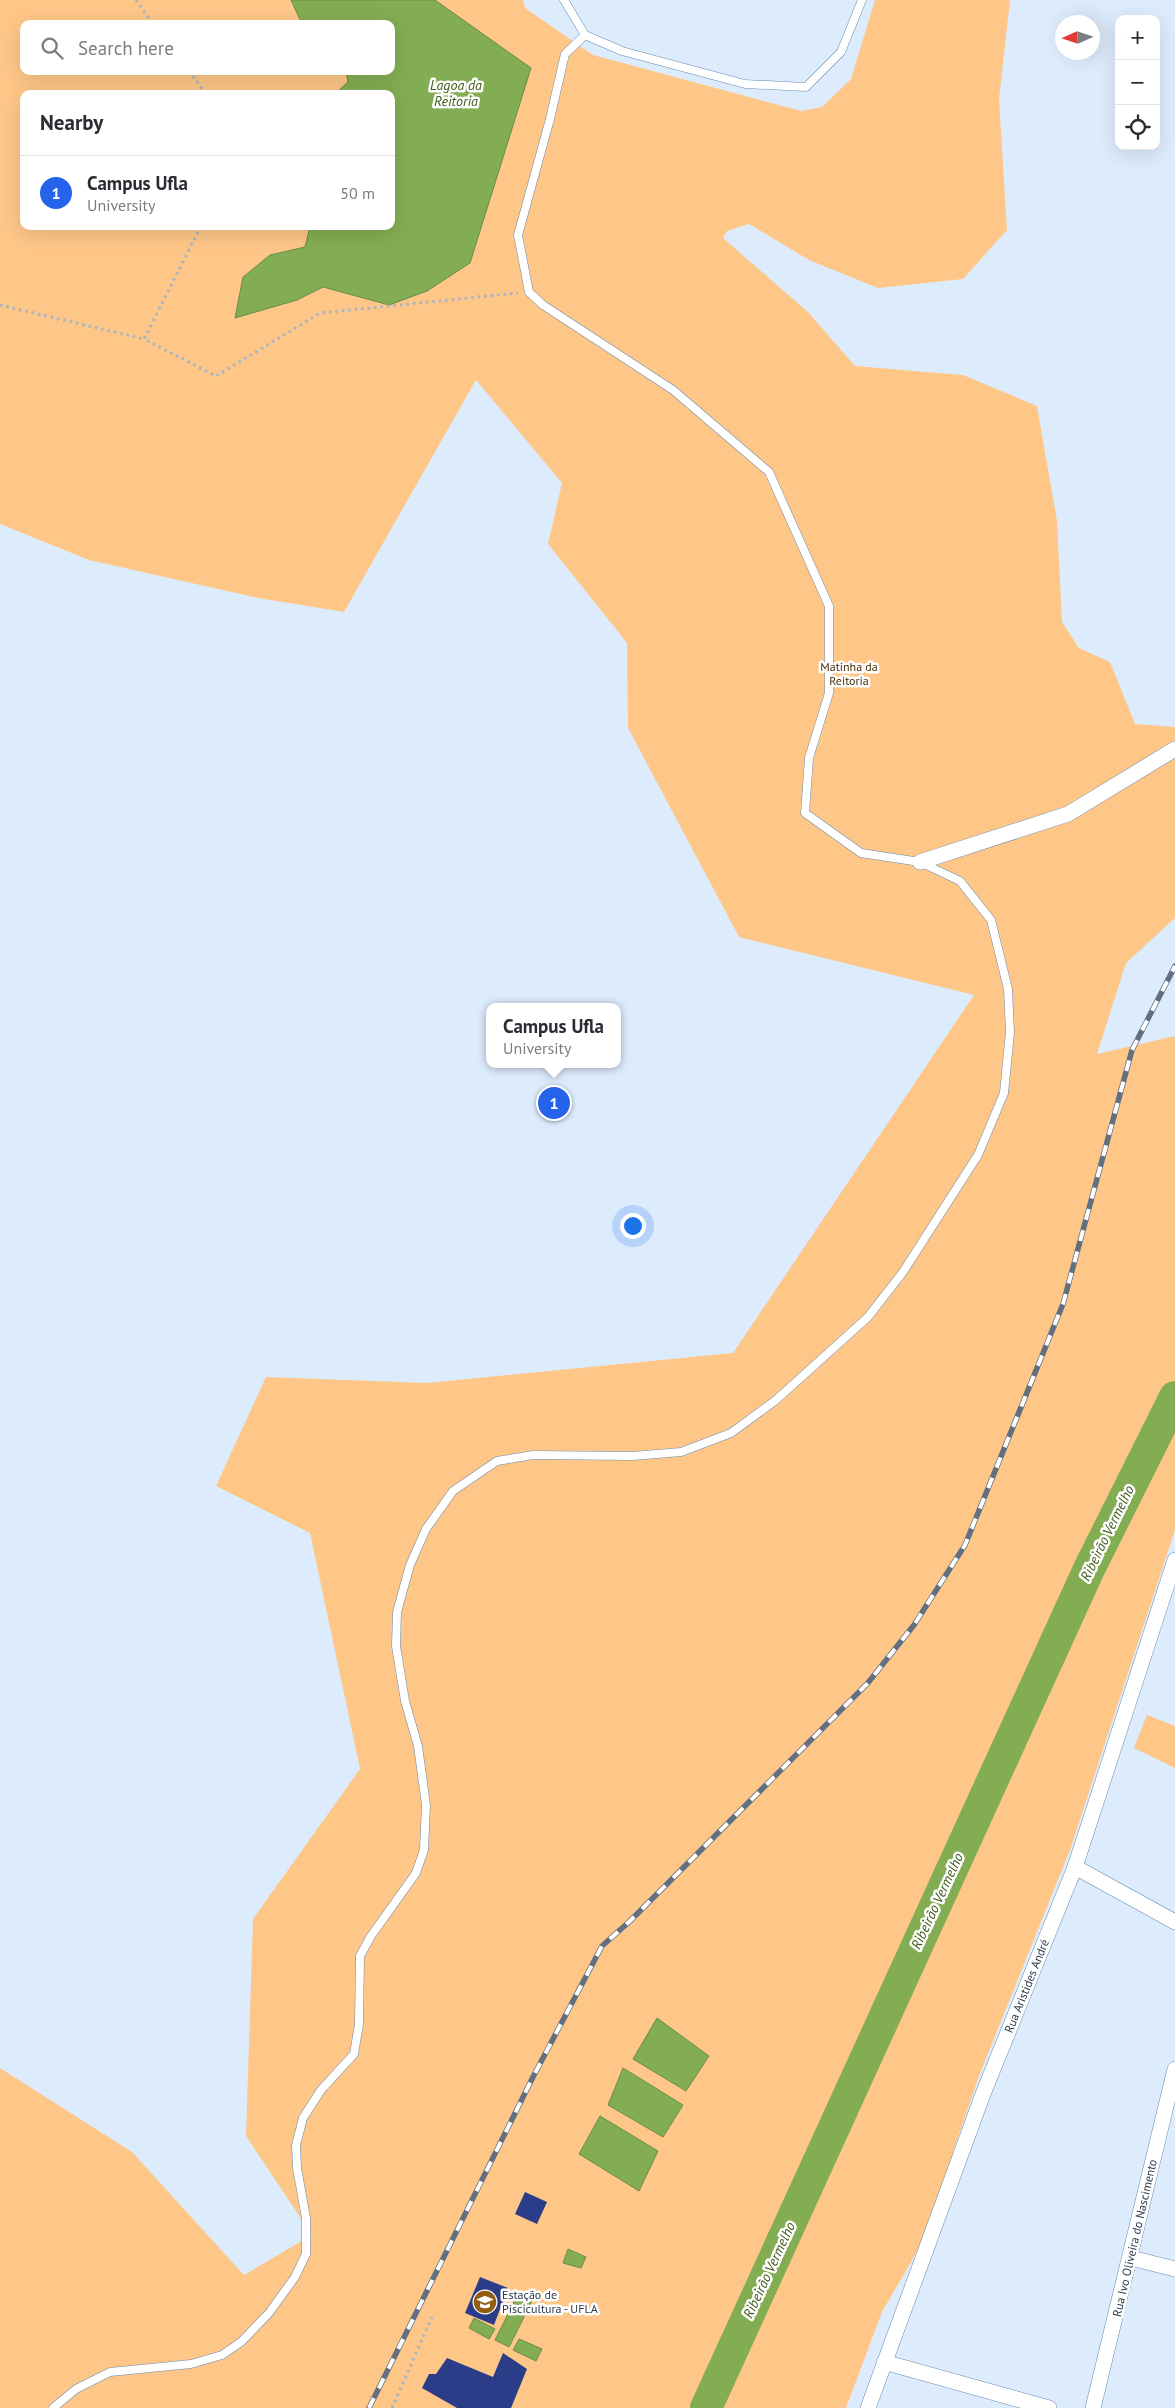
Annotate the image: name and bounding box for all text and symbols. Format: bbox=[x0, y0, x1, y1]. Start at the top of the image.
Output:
north arrow bbox=[1055, 15, 1100, 60]
map controls bbox=[1115, 15, 1160, 150]
button: + bbox=[1115, 15, 1160, 60]
search box bbox=[20, 20, 395, 75]
icon: search bbox=[38, 34, 66, 62]
text: Search here bbox=[78, 36, 174, 60]
button: − bbox=[1115, 60, 1160, 105]
water label: Lagoa da Reitoria bbox=[430, 76, 482, 110]
button: locate bbox=[1115, 105, 1160, 150]
text: Nearby bbox=[40, 109, 103, 136]
text: Campus Ufla bbox=[87, 171, 188, 195]
text: 1 bbox=[51, 183, 61, 203]
text: 50 m bbox=[340, 183, 375, 203]
text: University bbox=[87, 195, 155, 215]
park label: Matinha da Reitoria bbox=[820, 659, 878, 688]
popup bbox=[486, 1003, 621, 1068]
text: Campus Ufla bbox=[503, 1014, 604, 1038]
text: University bbox=[503, 1038, 571, 1058]
pin: 1 bbox=[538, 1084, 570, 1122]
your location bbox=[620, 1213, 646, 1239]
water label: Ribeirão Vermelho bbox=[1076, 1482, 1138, 1584]
water label: Ribeirão Vermelho bbox=[907, 1850, 967, 1952]
street label: Rua Aristides André bbox=[1001, 1937, 1052, 2035]
street label: Rua Ivo Oliveira do Nascimento bbox=[1109, 2158, 1160, 2318]
water label: Ribeirão Vermelho bbox=[739, 2219, 799, 2321]
place label: Estação de Piscicultura - UFLA bbox=[502, 2287, 598, 2316]
school or university icon: Estação de Piscicultura - UFLA bbox=[472, 2289, 498, 2315]

